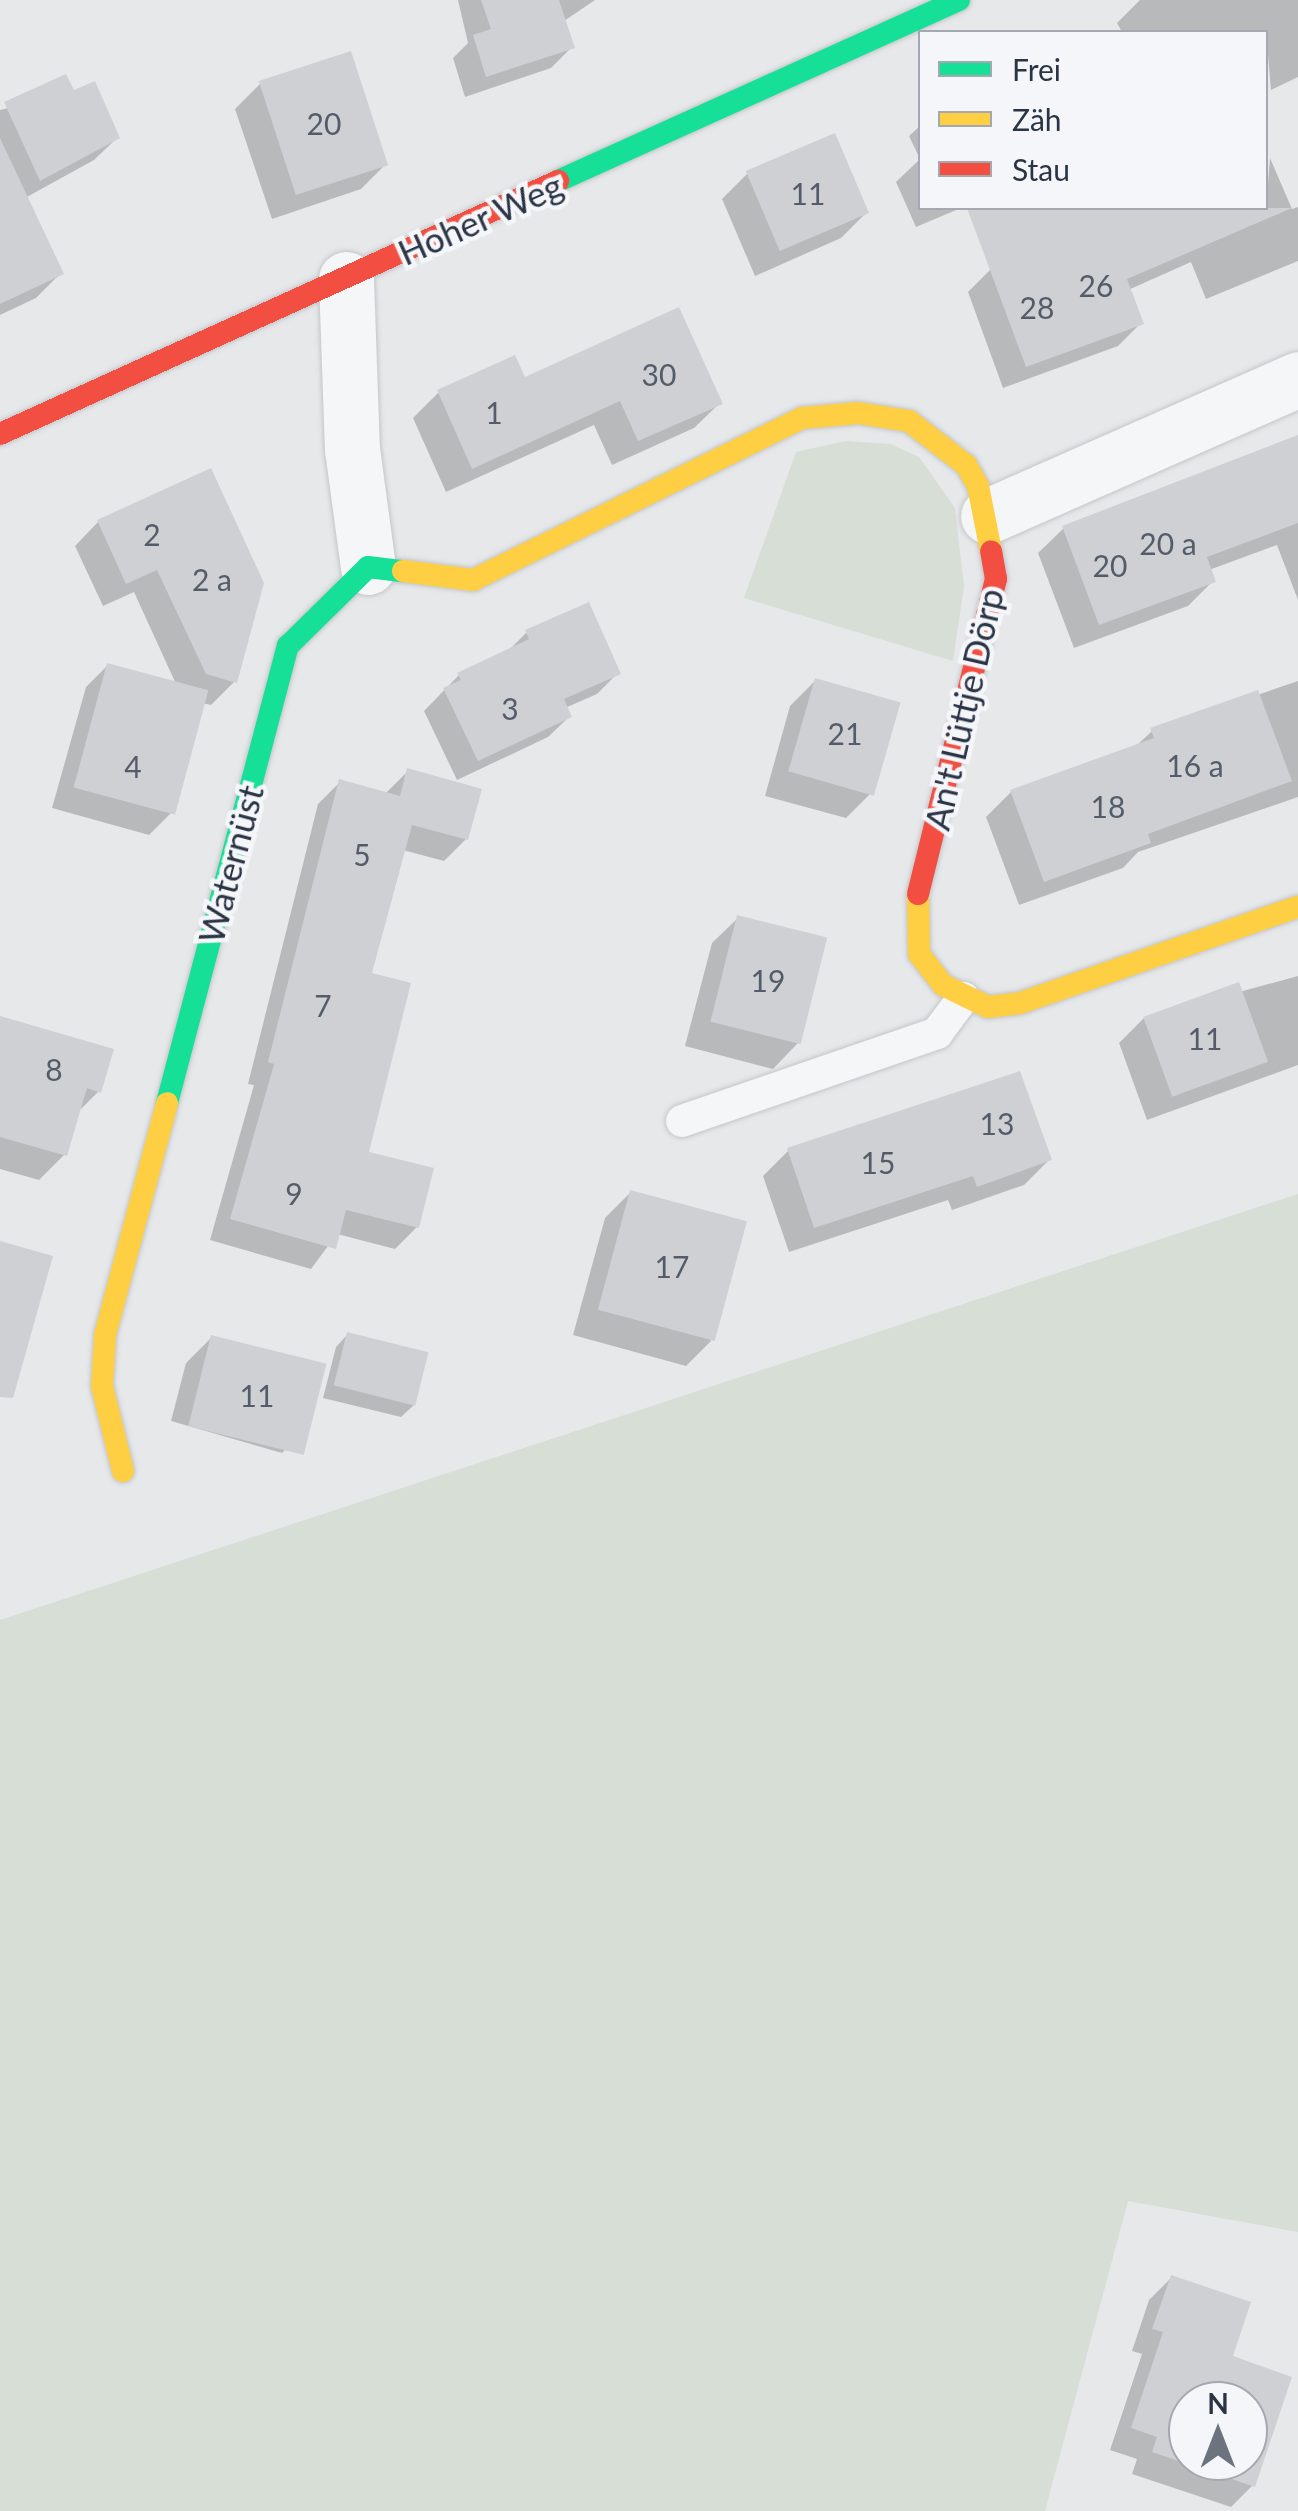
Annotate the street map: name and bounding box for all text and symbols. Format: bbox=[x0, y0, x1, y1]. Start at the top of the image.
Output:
legend bbox=[918, 30, 1268, 210]
text: Frei bbox=[1012, 51, 1061, 87]
text: Zäh bbox=[1012, 101, 1062, 137]
house number: 20 bbox=[307, 105, 341, 141]
text: Stau bbox=[1012, 151, 1070, 187]
street label: Hoher Weg bbox=[391, 163, 569, 273]
house number: 11 bbox=[791, 175, 825, 211]
house number: 26 bbox=[1079, 267, 1113, 303]
house number: 28 bbox=[1020, 289, 1054, 325]
house number: 30 bbox=[642, 356, 676, 392]
house number: 1 bbox=[485, 394, 503, 430]
house number: 2 bbox=[143, 516, 161, 552]
house number: 20 a bbox=[1139, 525, 1197, 561]
house number: 20 bbox=[1093, 547, 1127, 583]
house number: 2 a bbox=[192, 561, 232, 597]
street label: An't Lüttje Dörp bbox=[915, 584, 1011, 834]
house number: 3 bbox=[501, 690, 519, 726]
house number: 21 bbox=[828, 715, 862, 751]
house number: 16 a bbox=[1166, 747, 1224, 783]
house number: 4 bbox=[124, 748, 142, 784]
street label: Waternüst bbox=[189, 780, 271, 948]
house number: 18 bbox=[1091, 788, 1125, 824]
house number: 5 bbox=[353, 836, 371, 872]
house number: 19 bbox=[751, 962, 785, 998]
house number: 7 bbox=[314, 987, 332, 1023]
house number: 11 bbox=[1188, 1020, 1222, 1056]
house number: 8 bbox=[45, 1051, 63, 1087]
house number: 13 bbox=[980, 1105, 1014, 1141]
house number: 15 bbox=[861, 1144, 895, 1180]
house number: 9 bbox=[285, 1175, 303, 1211]
house number: 17 bbox=[655, 1248, 689, 1284]
house number: 11 bbox=[240, 1377, 274, 1413]
north arrow bbox=[1168, 2381, 1268, 2481]
text: N bbox=[1207, 2386, 1229, 2420]

